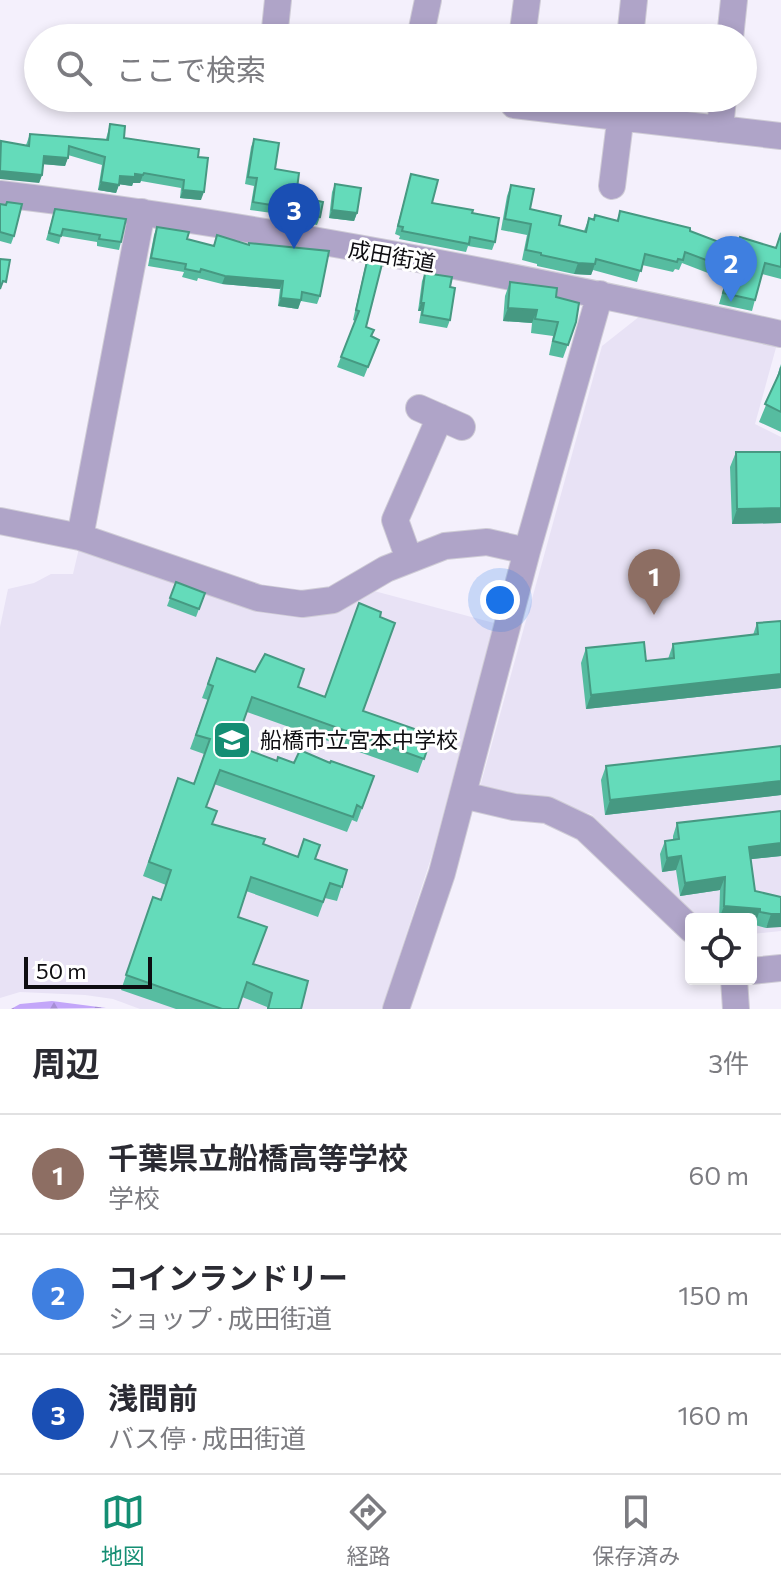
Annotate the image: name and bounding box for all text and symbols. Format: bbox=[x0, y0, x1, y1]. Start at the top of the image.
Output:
search box bbox=[24, 24, 757, 112]
icon: search bbox=[52, 46, 96, 90]
text: ここで検索 bbox=[116, 50, 266, 87]
pin: 3 bbox=[268, 183, 320, 249]
street label: 成田街道 bbox=[346, 235, 438, 276]
pin: 2 bbox=[705, 236, 757, 302]
pin: 1 bbox=[628, 549, 680, 615]
your location bbox=[480, 580, 520, 620]
school or university icon: 船橋市立宮本中学校 bbox=[211, 719, 253, 761]
place label: 船橋市立宮本中学校 bbox=[260, 726, 458, 753]
map controls bbox=[685, 913, 757, 985]
button: locate bbox=[685, 913, 757, 985]
scale bar bbox=[24, 953, 152, 989]
text: 50 m bbox=[36, 957, 86, 984]
text: 周辺 bbox=[32, 1041, 100, 1083]
text: 3件 bbox=[708, 1047, 749, 1078]
text: 千葉県立船橋高等学校 bbox=[108, 1138, 408, 1175]
text: 1 bbox=[52, 1159, 64, 1190]
text: 60 m bbox=[689, 1159, 749, 1190]
text: 学校 bbox=[108, 1182, 160, 1213]
text: コインランドリー bbox=[108, 1258, 348, 1295]
text: 2 bbox=[51, 1279, 65, 1310]
text: 150 m bbox=[678, 1279, 749, 1310]
text: ショップ · 成田街道 bbox=[108, 1302, 332, 1333]
text: 浅間前 bbox=[108, 1378, 198, 1415]
text: 3 bbox=[50, 1399, 66, 1430]
text: 160 m bbox=[677, 1399, 749, 1430]
text: バス停 · 成田街道 bbox=[108, 1422, 306, 1453]
tab: 地図 bbox=[101, 1490, 145, 1570]
tab: 経路 bbox=[346, 1490, 390, 1570]
tab: 保存済み bbox=[592, 1490, 680, 1570]

